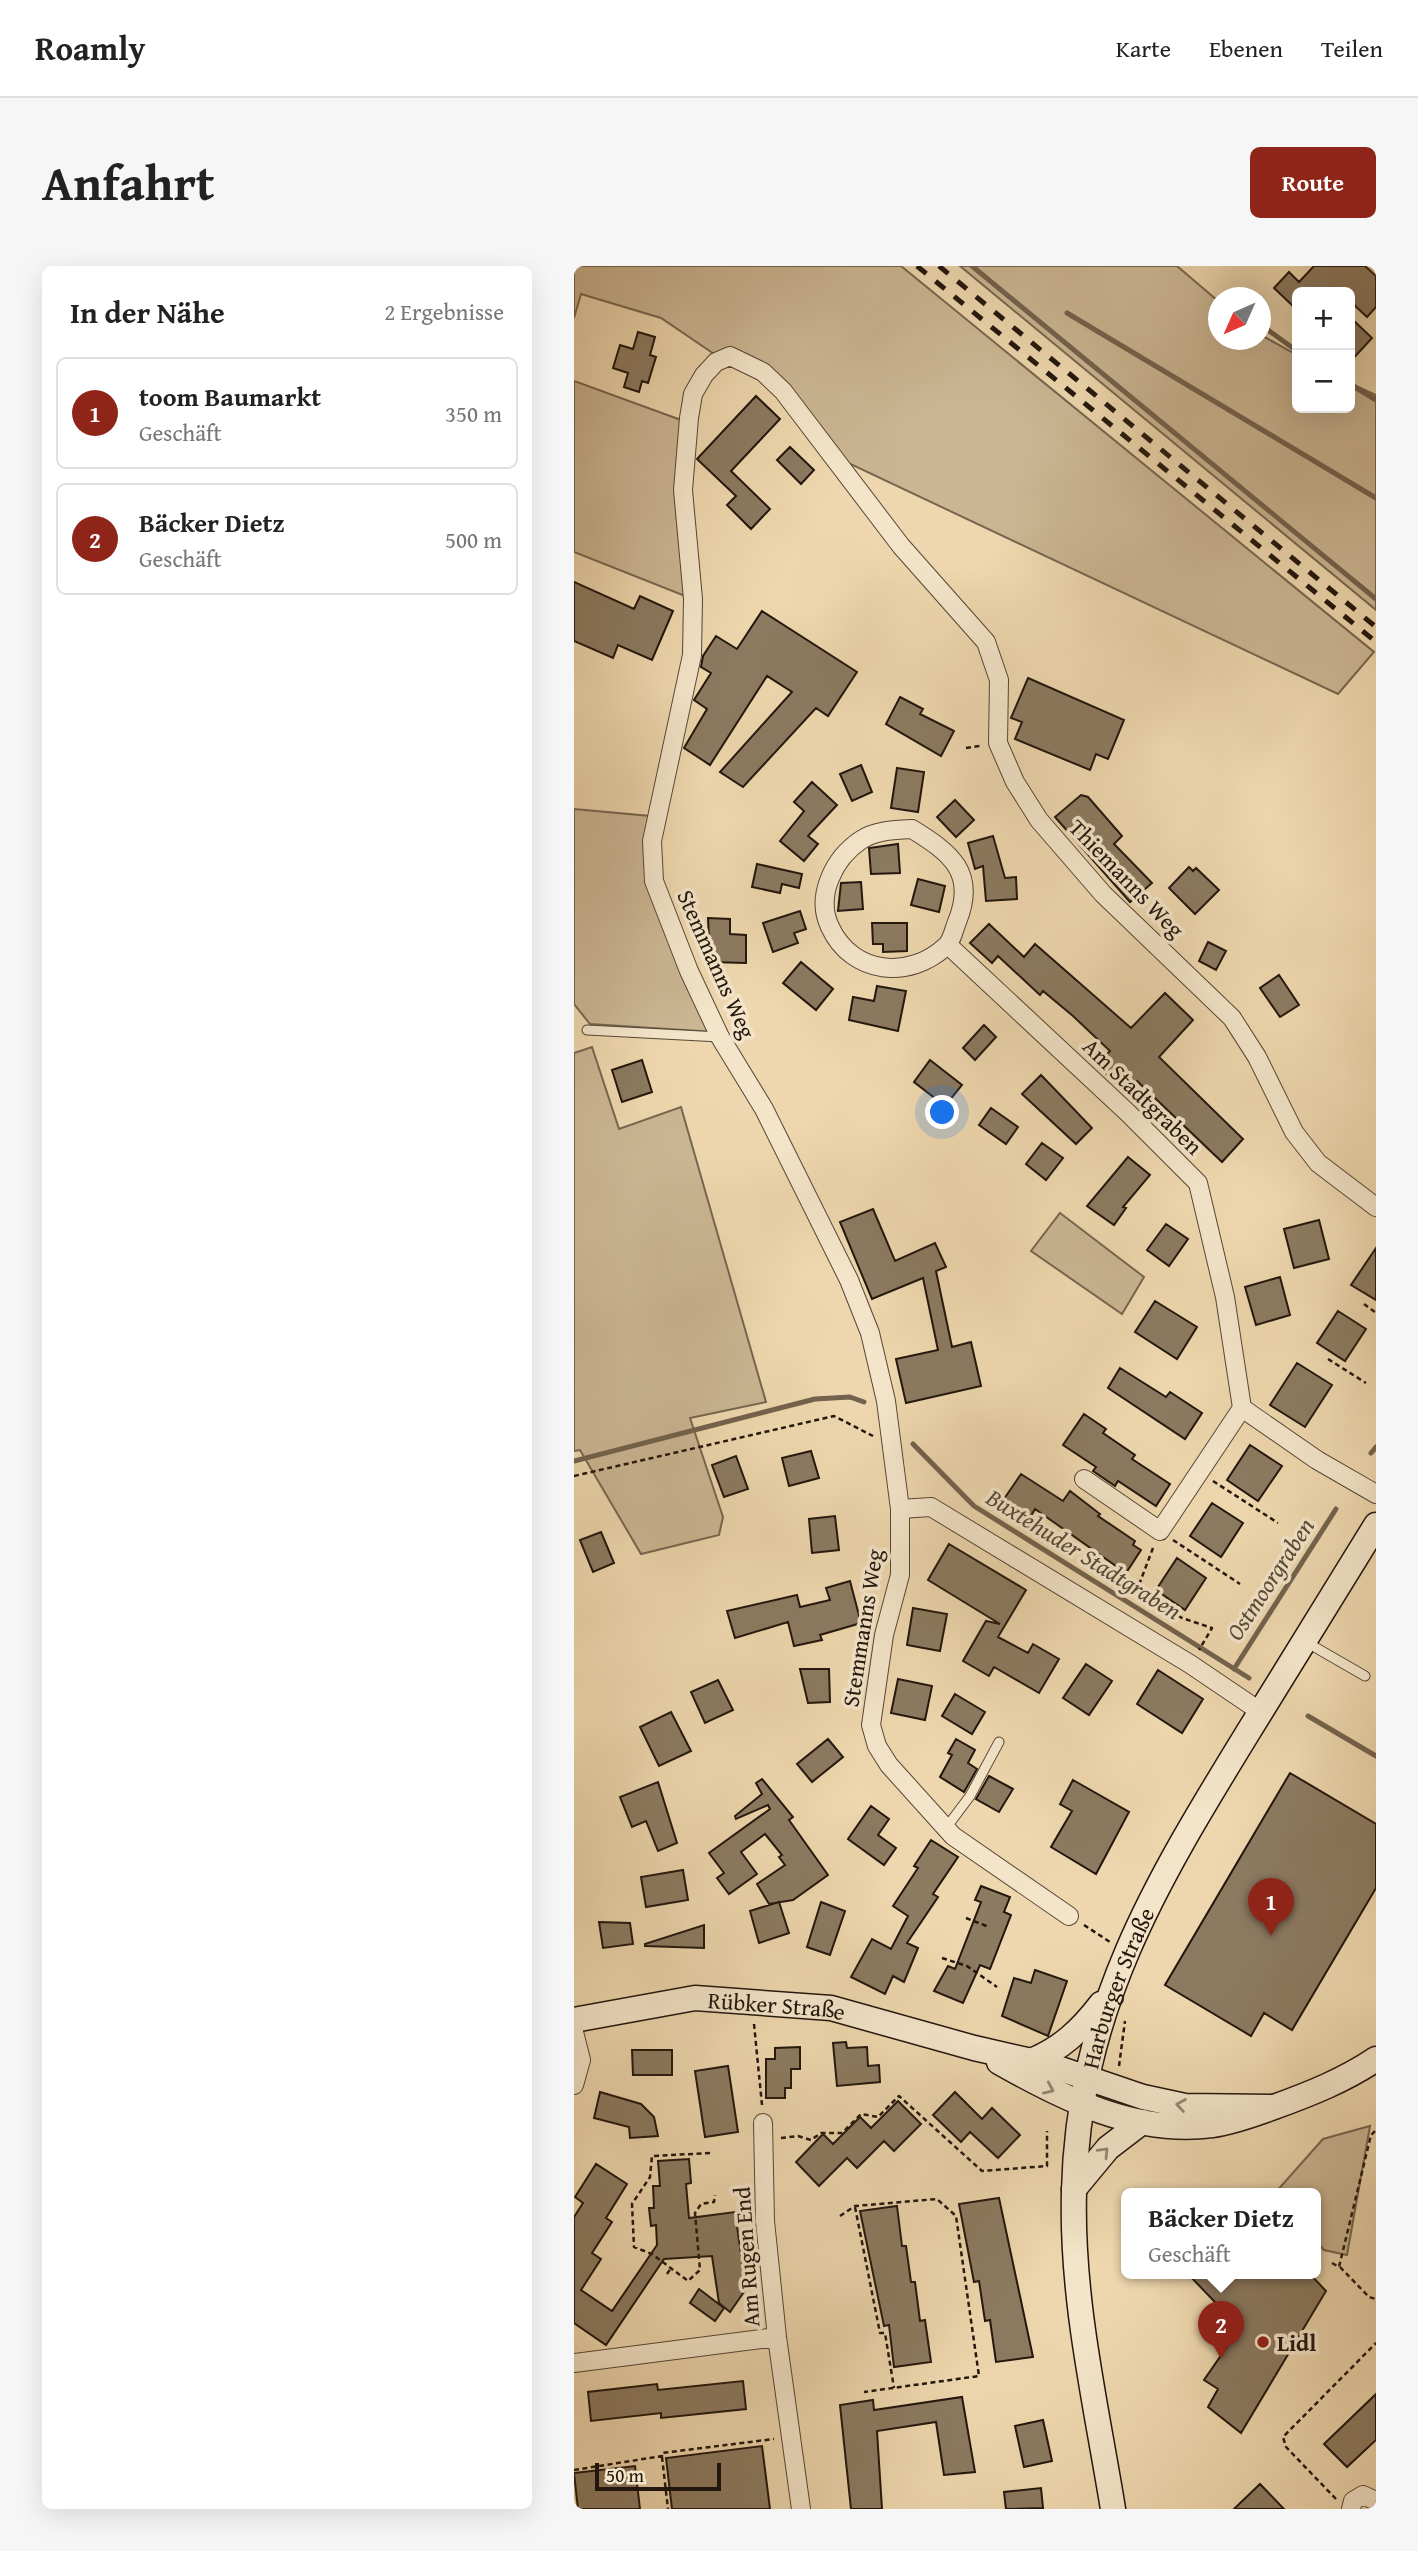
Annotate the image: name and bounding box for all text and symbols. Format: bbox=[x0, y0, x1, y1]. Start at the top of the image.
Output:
text: Roamly bbox=[35, 24, 145, 72]
text: Karte bbox=[1116, 31, 1171, 66]
text: Ebenen bbox=[1209, 31, 1283, 66]
text: Teilen bbox=[1321, 31, 1383, 66]
text: Anfahrt bbox=[42, 146, 215, 218]
button: Route bbox=[1250, 147, 1376, 218]
north arrow bbox=[1208, 287, 1271, 350]
map controls bbox=[1292, 287, 1355, 413]
button: + bbox=[1292, 287, 1355, 350]
text: In der Nähe bbox=[70, 290, 225, 334]
text: 2 Ergebnisse bbox=[384, 295, 504, 328]
button: − bbox=[1292, 350, 1355, 413]
text: toom Baumarkt bbox=[139, 377, 321, 416]
text: 1 bbox=[89, 397, 101, 430]
text: 350 m bbox=[445, 397, 502, 430]
text: Geschäft bbox=[139, 416, 222, 449]
text: Bäcker Dietz bbox=[139, 503, 285, 542]
text: 2 bbox=[89, 523, 101, 556]
text: 500 m bbox=[445, 523, 502, 556]
text: Geschäft bbox=[139, 542, 222, 575]
street label: Thiemanns Weg bbox=[1062, 811, 1193, 945]
street label: Stemmanns Weg bbox=[669, 884, 765, 1044]
street label: Am Stadtgraben bbox=[1076, 1030, 1210, 1162]
your location bbox=[925, 1095, 959, 1129]
water label: Buxtehuder Stadtgraben bbox=[979, 1479, 1188, 1628]
water label: Ostmoorgraben bbox=[1217, 1511, 1323, 1647]
street label: Stemmanns Weg bbox=[833, 1546, 891, 1709]
pin: 1 bbox=[1248, 1878, 1294, 1936]
street label: Harburger Straße bbox=[1073, 1901, 1162, 2072]
street label: Rübker Straße bbox=[707, 1982, 850, 2028]
one-way arrow bbox=[1042, 2081, 1054, 2095]
one-way arrow bbox=[1175, 2098, 1187, 2113]
one-way arrow bbox=[1096, 2147, 1109, 2160]
street label: Am Rugen End bbox=[725, 2185, 767, 2328]
popup bbox=[1121, 2188, 1321, 2279]
text: Bäcker Dietz bbox=[1148, 2198, 1294, 2237]
text: Geschäft bbox=[1148, 2237, 1231, 2270]
pin: 2 bbox=[1198, 2301, 1244, 2359]
place label: Lidl bbox=[1277, 2326, 1316, 2359]
marker: Lidl bbox=[1255, 2334, 1271, 2350]
scale bar bbox=[595, 2460, 721, 2492]
text: 50 m bbox=[606, 2461, 644, 2489]

